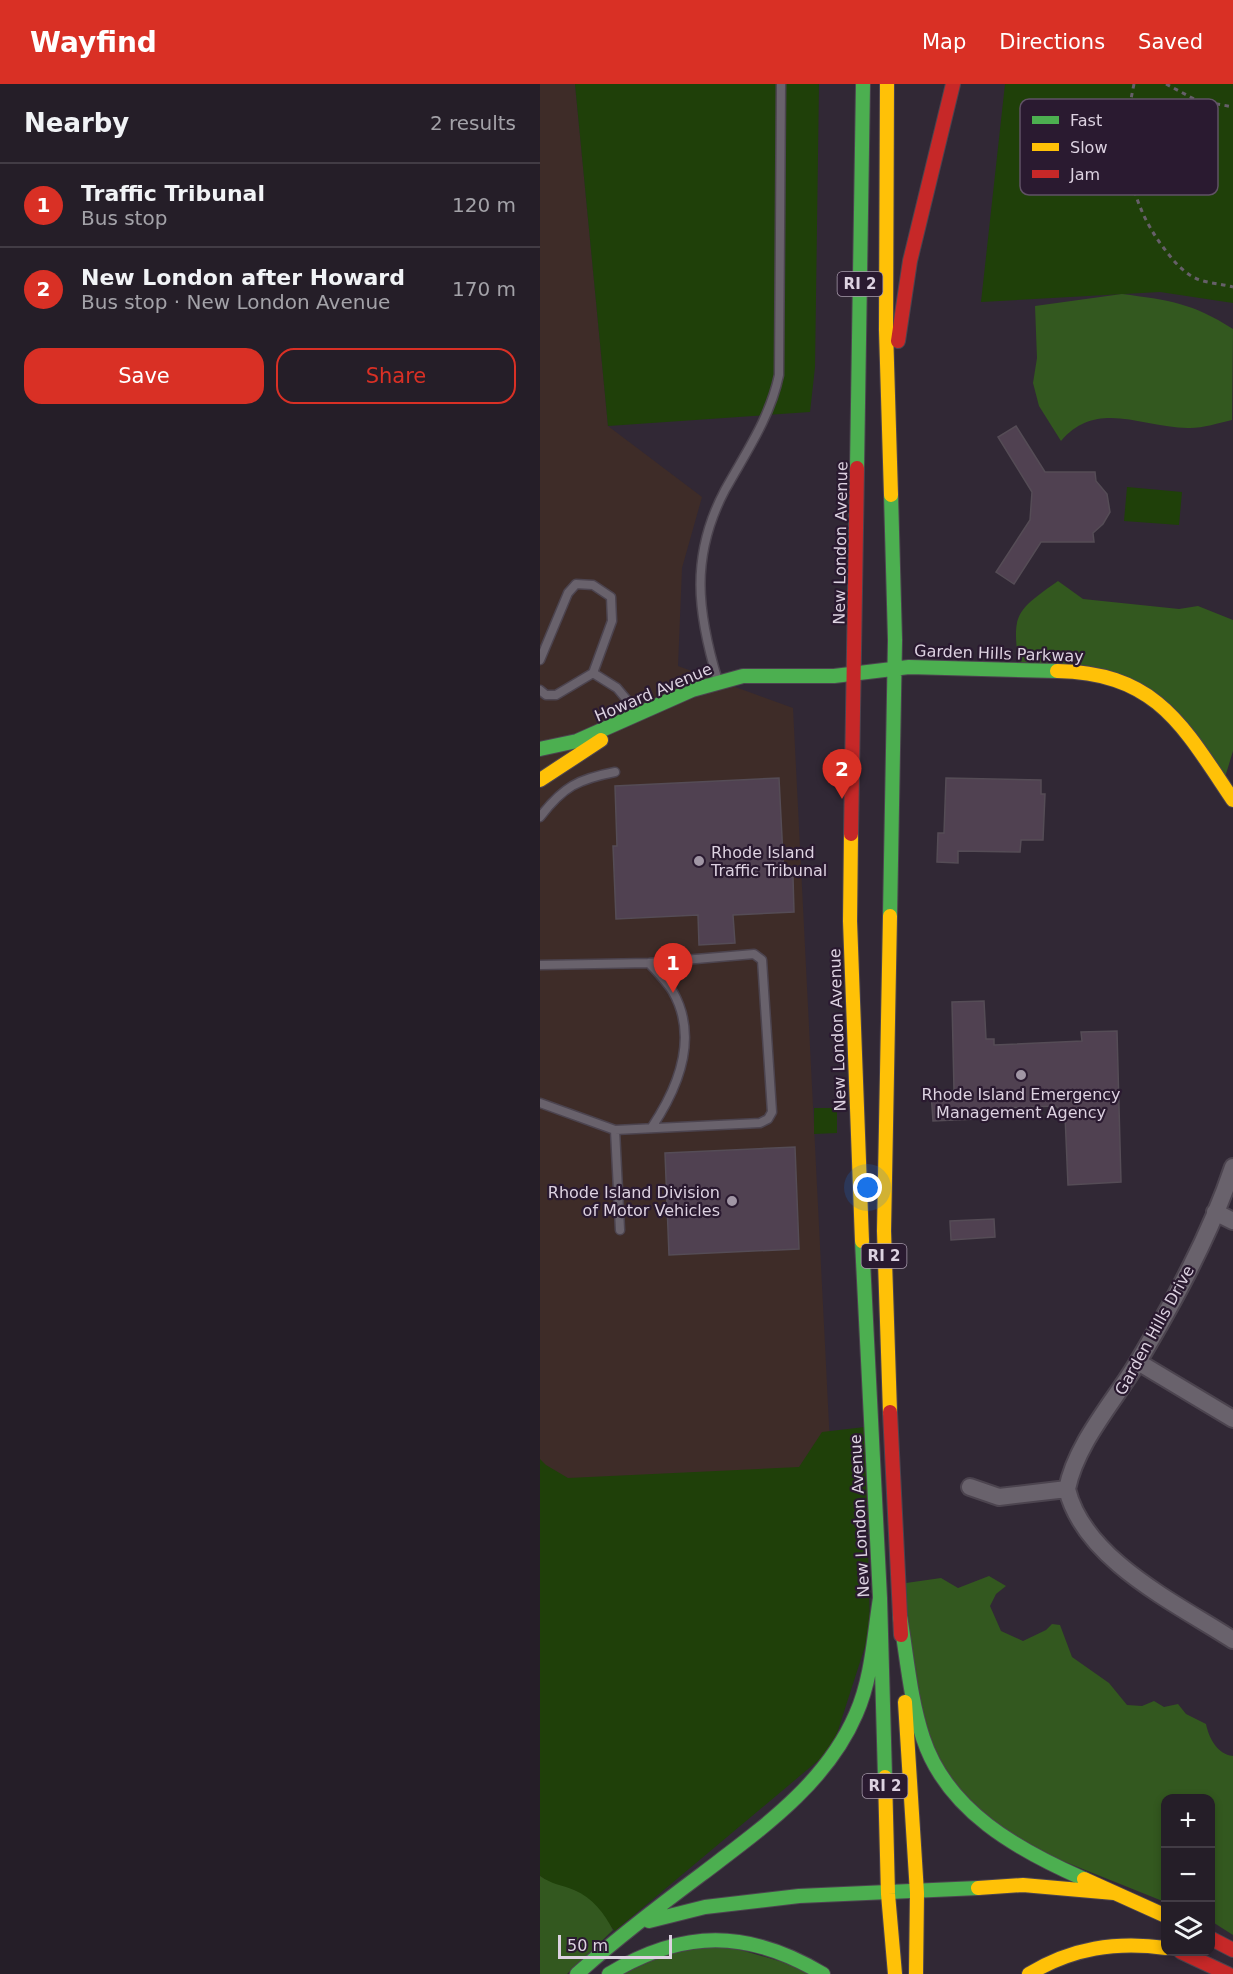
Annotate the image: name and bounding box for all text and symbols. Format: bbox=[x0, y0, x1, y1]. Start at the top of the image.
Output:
text: Wayfind bbox=[30, 26, 157, 59]
text: Map bbox=[922, 30, 966, 54]
text: Directions bbox=[999, 30, 1105, 54]
text: Saved bbox=[1138, 30, 1203, 54]
legend bbox=[1020, 99, 1218, 195]
text: Nearby bbox=[24, 108, 129, 138]
text: 2 results bbox=[430, 111, 516, 135]
text: Fast bbox=[1070, 111, 1102, 130]
text: Slow bbox=[1070, 138, 1107, 157]
text: Jam bbox=[1069, 165, 1100, 184]
text: Traffic Tribunal bbox=[81, 181, 265, 206]
text: 1 bbox=[37, 193, 50, 217]
text: 120 m bbox=[452, 193, 516, 217]
text: Bus stop bbox=[81, 206, 167, 230]
text: New London after Howard bbox=[81, 265, 405, 290]
road number: RI 2 bbox=[838, 272, 882, 296]
text: 2 bbox=[37, 277, 50, 301]
text: 170 m bbox=[452, 277, 516, 301]
text: Bus stop · New London Avenue bbox=[81, 290, 390, 314]
button: Save bbox=[24, 348, 264, 404]
button: Share bbox=[276, 348, 516, 404]
street label: New London Avenue bbox=[830, 461, 851, 625]
street label: Garden Hills Parkway bbox=[914, 641, 1084, 666]
street label: Howard Avenue bbox=[592, 659, 715, 726]
pin: 2 bbox=[822, 750, 862, 799]
place label: Rhode Island Traffic Tribunal bbox=[710, 843, 827, 880]
marker: Rhode Island Traffic Tribunal bbox=[692, 854, 706, 868]
pin: 1 bbox=[654, 944, 692, 993]
street label: New London Avenue bbox=[825, 948, 850, 1112]
marker: Rhode Island Emergency Management Agency bbox=[1014, 1068, 1028, 1082]
place label: Rhode Island Emergency Management Agency bbox=[921, 1085, 1121, 1122]
your location bbox=[853, 1173, 882, 1202]
place label: Rhode Island Division of Motor Vehicles bbox=[548, 1183, 720, 1220]
marker: Rhode Island Division of Motor Vehicles bbox=[725, 1194, 739, 1208]
road number: RI 2 bbox=[862, 1244, 906, 1268]
street label: Garden Hills Drive bbox=[1111, 1262, 1198, 1398]
street label: New London Avenue bbox=[846, 1434, 873, 1598]
road number: RI 2 bbox=[862, 1774, 908, 1798]
map controls bbox=[1161, 1794, 1215, 1956]
button: + bbox=[1161, 1794, 1215, 1848]
button: − bbox=[1161, 1848, 1215, 1902]
button: layers bbox=[1161, 1902, 1215, 1956]
scale bar bbox=[558, 1932, 672, 1960]
text: 50 m bbox=[567, 1936, 608, 1955]

